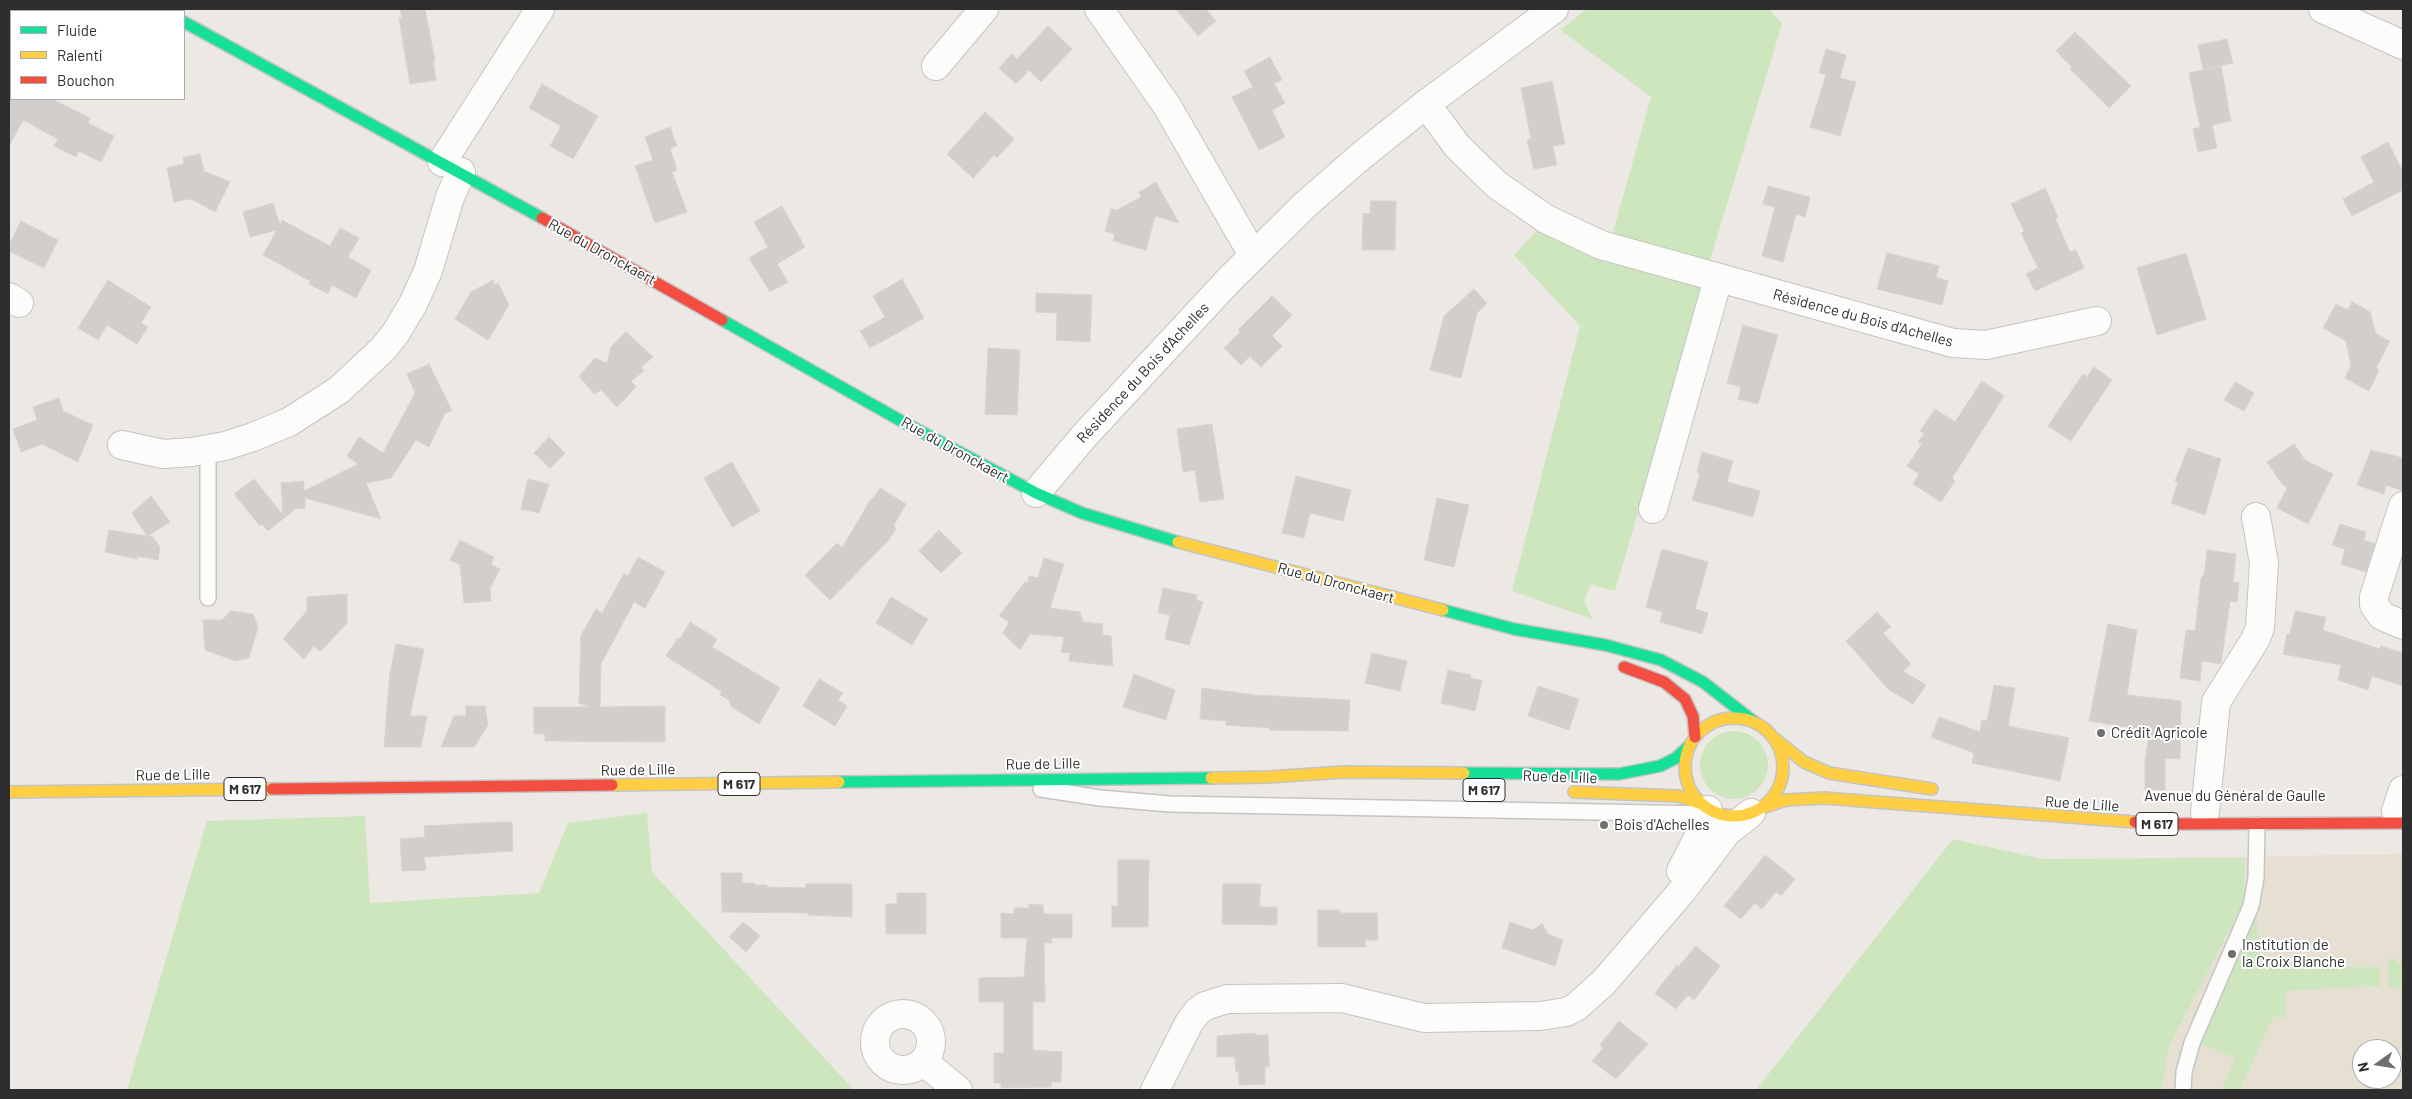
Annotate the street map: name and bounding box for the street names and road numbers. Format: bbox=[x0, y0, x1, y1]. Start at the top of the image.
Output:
street label: Rue du Dronckaert bbox=[545, 215, 659, 289]
street label: Résidence du Bois d'Achelles bbox=[1771, 285, 1955, 351]
street label: Résidence du Bois d'Achelles bbox=[1073, 299, 1213, 447]
street label: Rue du Dronckaert bbox=[898, 413, 1012, 487]
street label: Rue du Dronckaert bbox=[1276, 559, 1396, 607]
street label: Rue de Lille bbox=[1006, 754, 1080, 774]
street label: Rue de Lille bbox=[601, 760, 675, 780]
street label: Rue de Lille bbox=[136, 765, 210, 785]
street label: Rue de Lille bbox=[1522, 767, 1598, 787]
road number: M 617 bbox=[718, 772, 760, 796]
road number: M 617 bbox=[224, 778, 266, 801]
road number: M 617 bbox=[1463, 778, 1505, 802]
street label: Avenue du Général de Gaulle bbox=[2144, 787, 2326, 805]
street label: Rue de Lille bbox=[2044, 792, 2120, 816]
road number: M 617 bbox=[2136, 812, 2178, 836]

